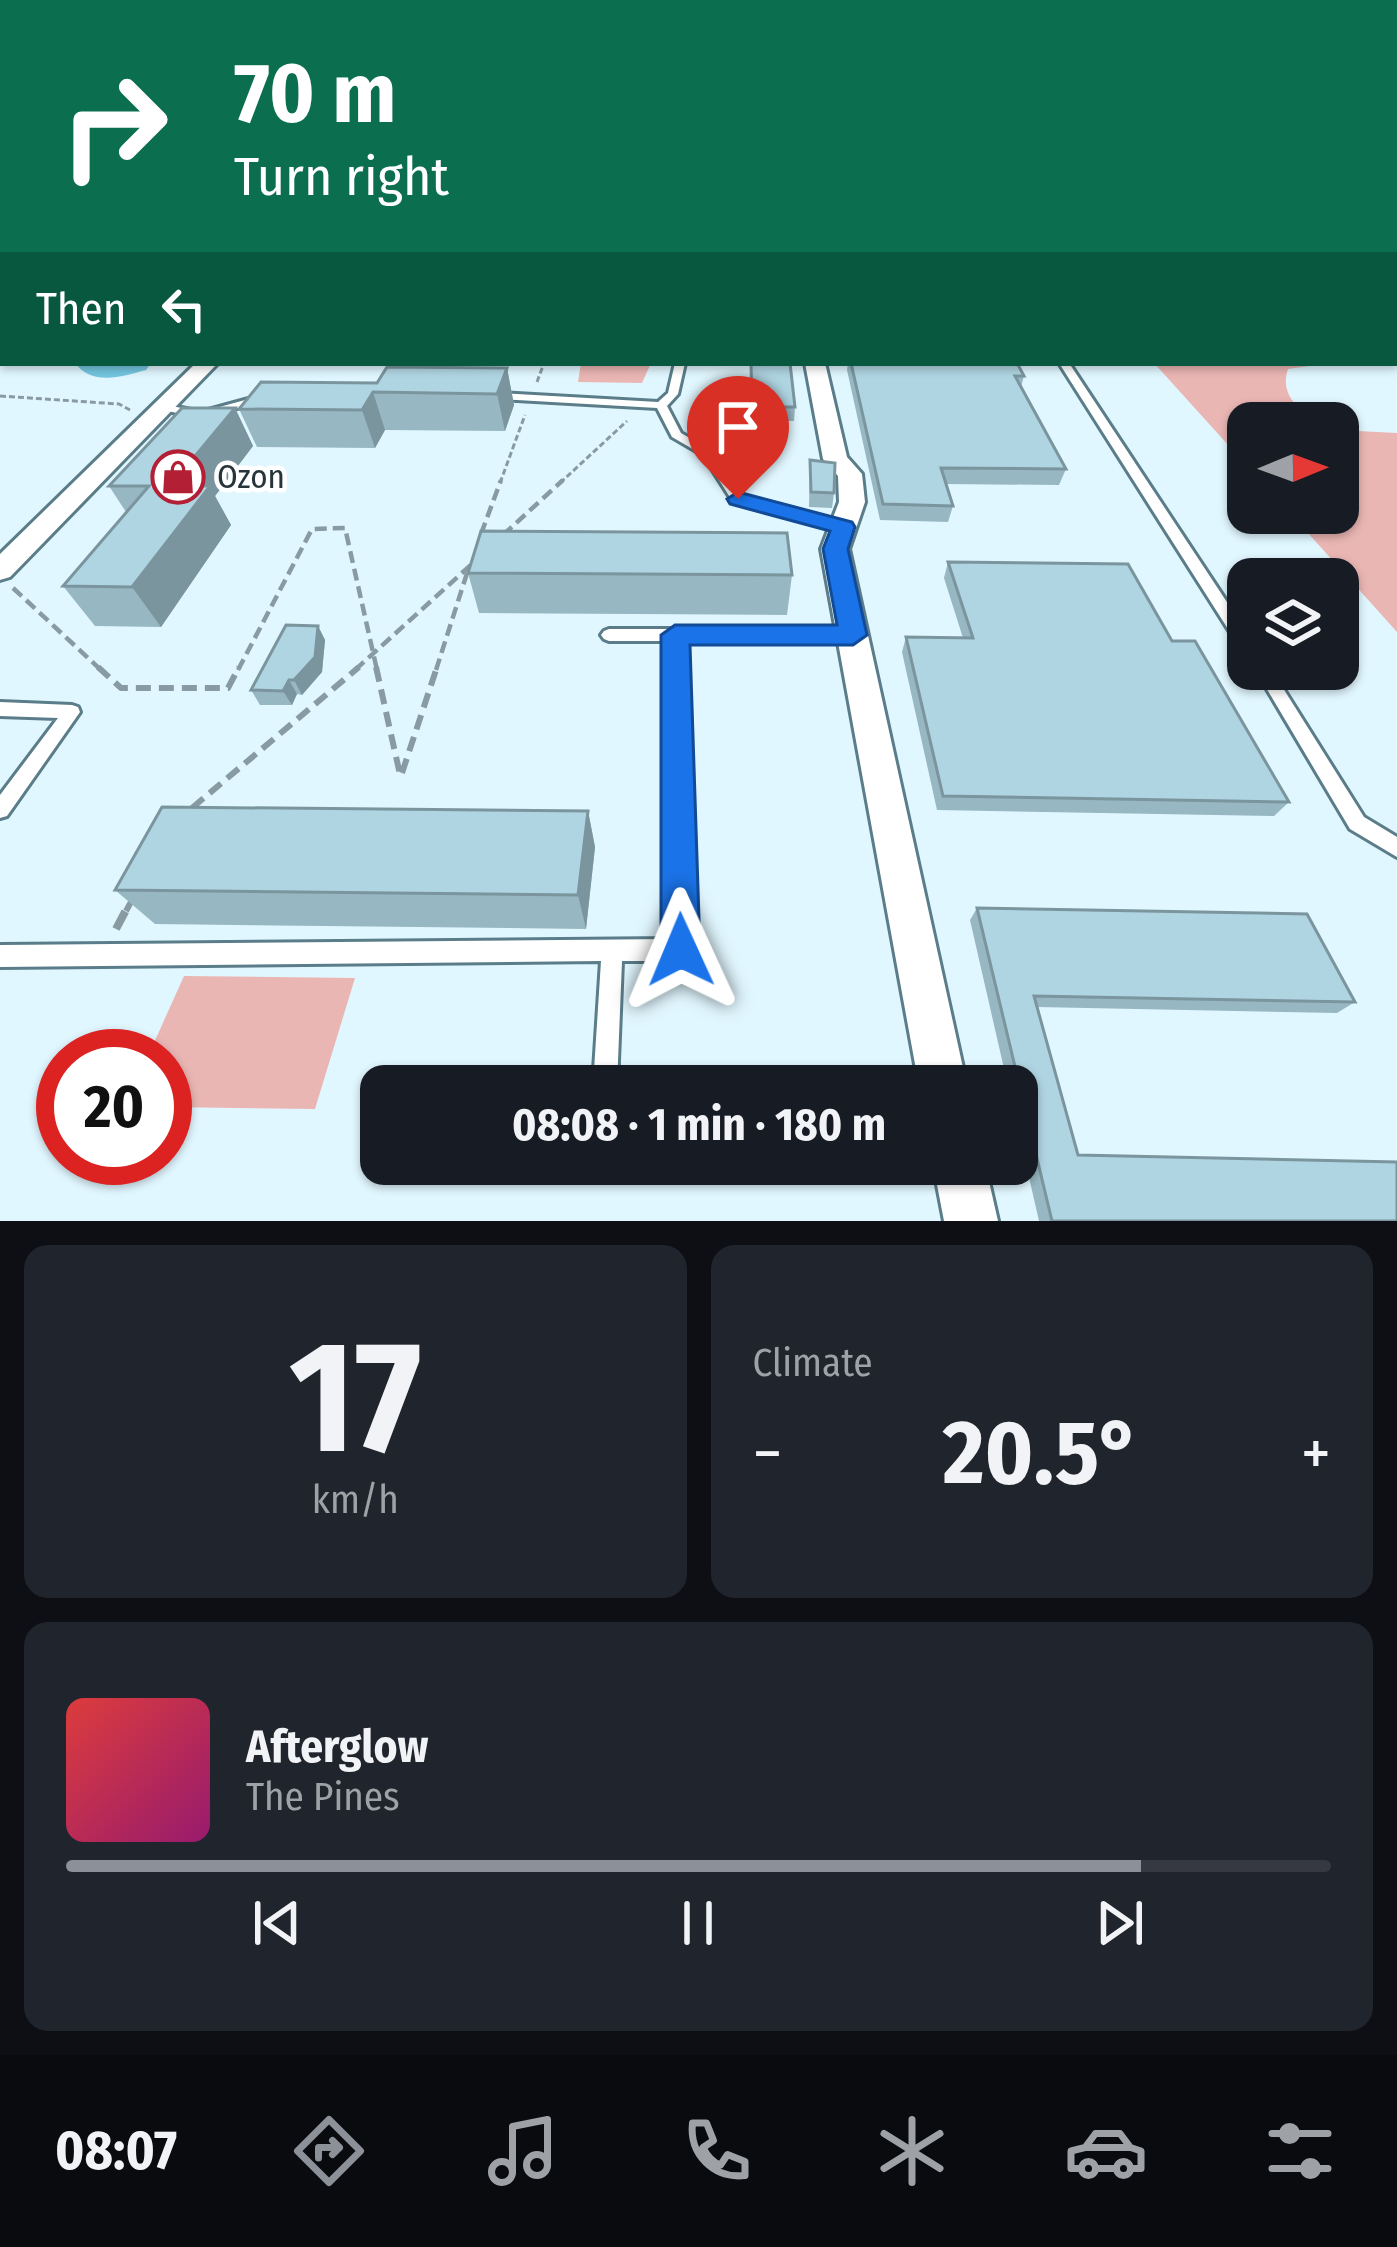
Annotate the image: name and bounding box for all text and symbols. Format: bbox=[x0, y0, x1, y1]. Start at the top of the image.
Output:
text: 70 m bbox=[234, 43, 396, 144]
icon: right bbox=[36, 48, 192, 204]
text: Turn right bbox=[234, 145, 449, 209]
icon: left bbox=[151, 276, 217, 342]
text: Then bbox=[36, 282, 127, 336]
pin bbox=[687, 376, 789, 499]
icon: arrive bbox=[705, 394, 771, 460]
north arrow bbox=[1227, 402, 1359, 534]
map controls bbox=[1227, 402, 1359, 690]
shop icon: Ozon bbox=[150, 449, 206, 505]
place label: Ozon bbox=[217, 457, 285, 497]
button: layers bbox=[1227, 558, 1359, 690]
position arrow bbox=[618, 887, 744, 1013]
speed limit sign: 20 bbox=[36, 1029, 192, 1185]
text: 08:08 · 1 min · 180 m bbox=[512, 1098, 886, 1152]
text: 17 bbox=[289, 1305, 421, 1492]
text: Climate bbox=[753, 1340, 873, 1386]
text: 20.5° bbox=[943, 1399, 1140, 1507]
text: − bbox=[753, 1414, 782, 1493]
text: + bbox=[1301, 1414, 1331, 1493]
text: km/h bbox=[312, 1477, 399, 1523]
text: Afterglow bbox=[246, 1720, 428, 1774]
text: The Pines bbox=[246, 1774, 400, 1820]
icon: previous bbox=[244, 1890, 310, 1956]
icon: pause bbox=[665, 1890, 731, 1956]
icon: next bbox=[1087, 1890, 1153, 1956]
icon: directions bbox=[287, 2109, 371, 2193]
icon: music bbox=[481, 2109, 565, 2193]
icon: phone bbox=[675, 2109, 759, 2193]
icon: climate bbox=[870, 2109, 954, 2193]
icon: car bbox=[1064, 2109, 1148, 2193]
icon: filters bbox=[1258, 2109, 1342, 2193]
text: 08:07 bbox=[55, 2119, 177, 2183]

